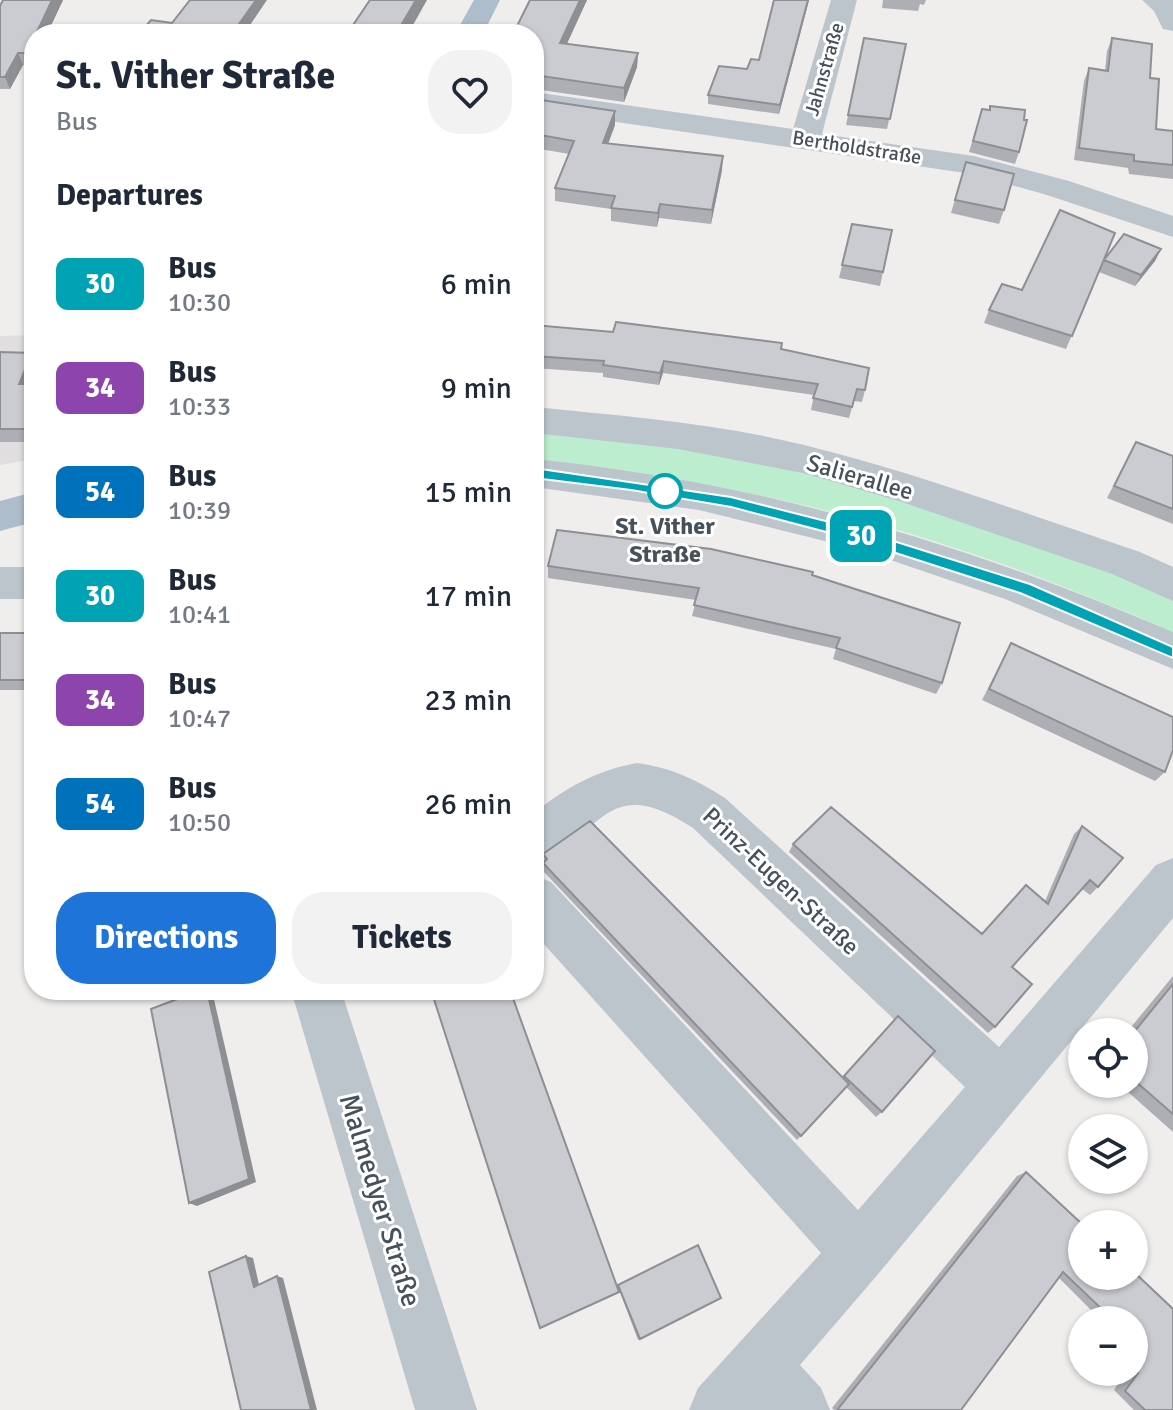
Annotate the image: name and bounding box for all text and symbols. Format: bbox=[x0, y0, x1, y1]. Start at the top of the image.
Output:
street label: Jahnstraße bbox=[799, 20, 850, 119]
button: heart bbox=[428, 50, 512, 134]
text: St. Vither Straße bbox=[56, 52, 335, 99]
text: Bus bbox=[56, 106, 97, 138]
street label: Bertholdstraße bbox=[791, 125, 923, 170]
text: Departures bbox=[56, 177, 203, 214]
text: Bus bbox=[168, 250, 216, 287]
text: 6 min bbox=[441, 266, 512, 303]
text: 30 bbox=[85, 267, 115, 301]
text: 10:30 bbox=[168, 287, 231, 319]
text: Bus bbox=[168, 354, 216, 391]
text: 9 min bbox=[441, 370, 512, 407]
text: 34 bbox=[85, 371, 115, 405]
text: 10:33 bbox=[168, 391, 231, 423]
street label: Salierallee bbox=[803, 448, 917, 506]
text: Bus bbox=[168, 458, 216, 495]
text: 15 min bbox=[425, 474, 512, 511]
marker: St. Vither Straße bbox=[648, 474, 682, 508]
text: 54 bbox=[85, 475, 115, 509]
text: 10:39 bbox=[168, 495, 231, 527]
line badge: 30 bbox=[825, 510, 897, 562]
place label: St. Vither Straße bbox=[615, 511, 715, 569]
text: 30 bbox=[846, 519, 876, 553]
text: Bus bbox=[168, 562, 216, 599]
text: 17 min bbox=[425, 578, 512, 615]
text: 30 bbox=[85, 579, 115, 613]
text: 10:41 bbox=[168, 599, 231, 631]
text: Bus bbox=[168, 666, 216, 703]
text: 23 min bbox=[425, 682, 512, 719]
text: 34 bbox=[85, 683, 115, 717]
text: 10:47 bbox=[168, 703, 231, 735]
text: Bus bbox=[168, 770, 216, 807]
text: 26 min bbox=[425, 786, 512, 823]
text: 54 bbox=[85, 787, 115, 821]
street label: Prinz-Eugen-Straße bbox=[697, 801, 865, 961]
text: 10:50 bbox=[168, 807, 231, 839]
button: Directions bbox=[56, 892, 276, 984]
button: Tickets bbox=[292, 892, 512, 984]
map controls bbox=[1068, 1018, 1148, 1386]
button: locate bbox=[1068, 1018, 1148, 1098]
street label: Malmedyer Straße bbox=[332, 1090, 429, 1311]
button: layers bbox=[1068, 1114, 1148, 1194]
button: + bbox=[1068, 1210, 1148, 1290]
button: − bbox=[1068, 1306, 1148, 1386]

